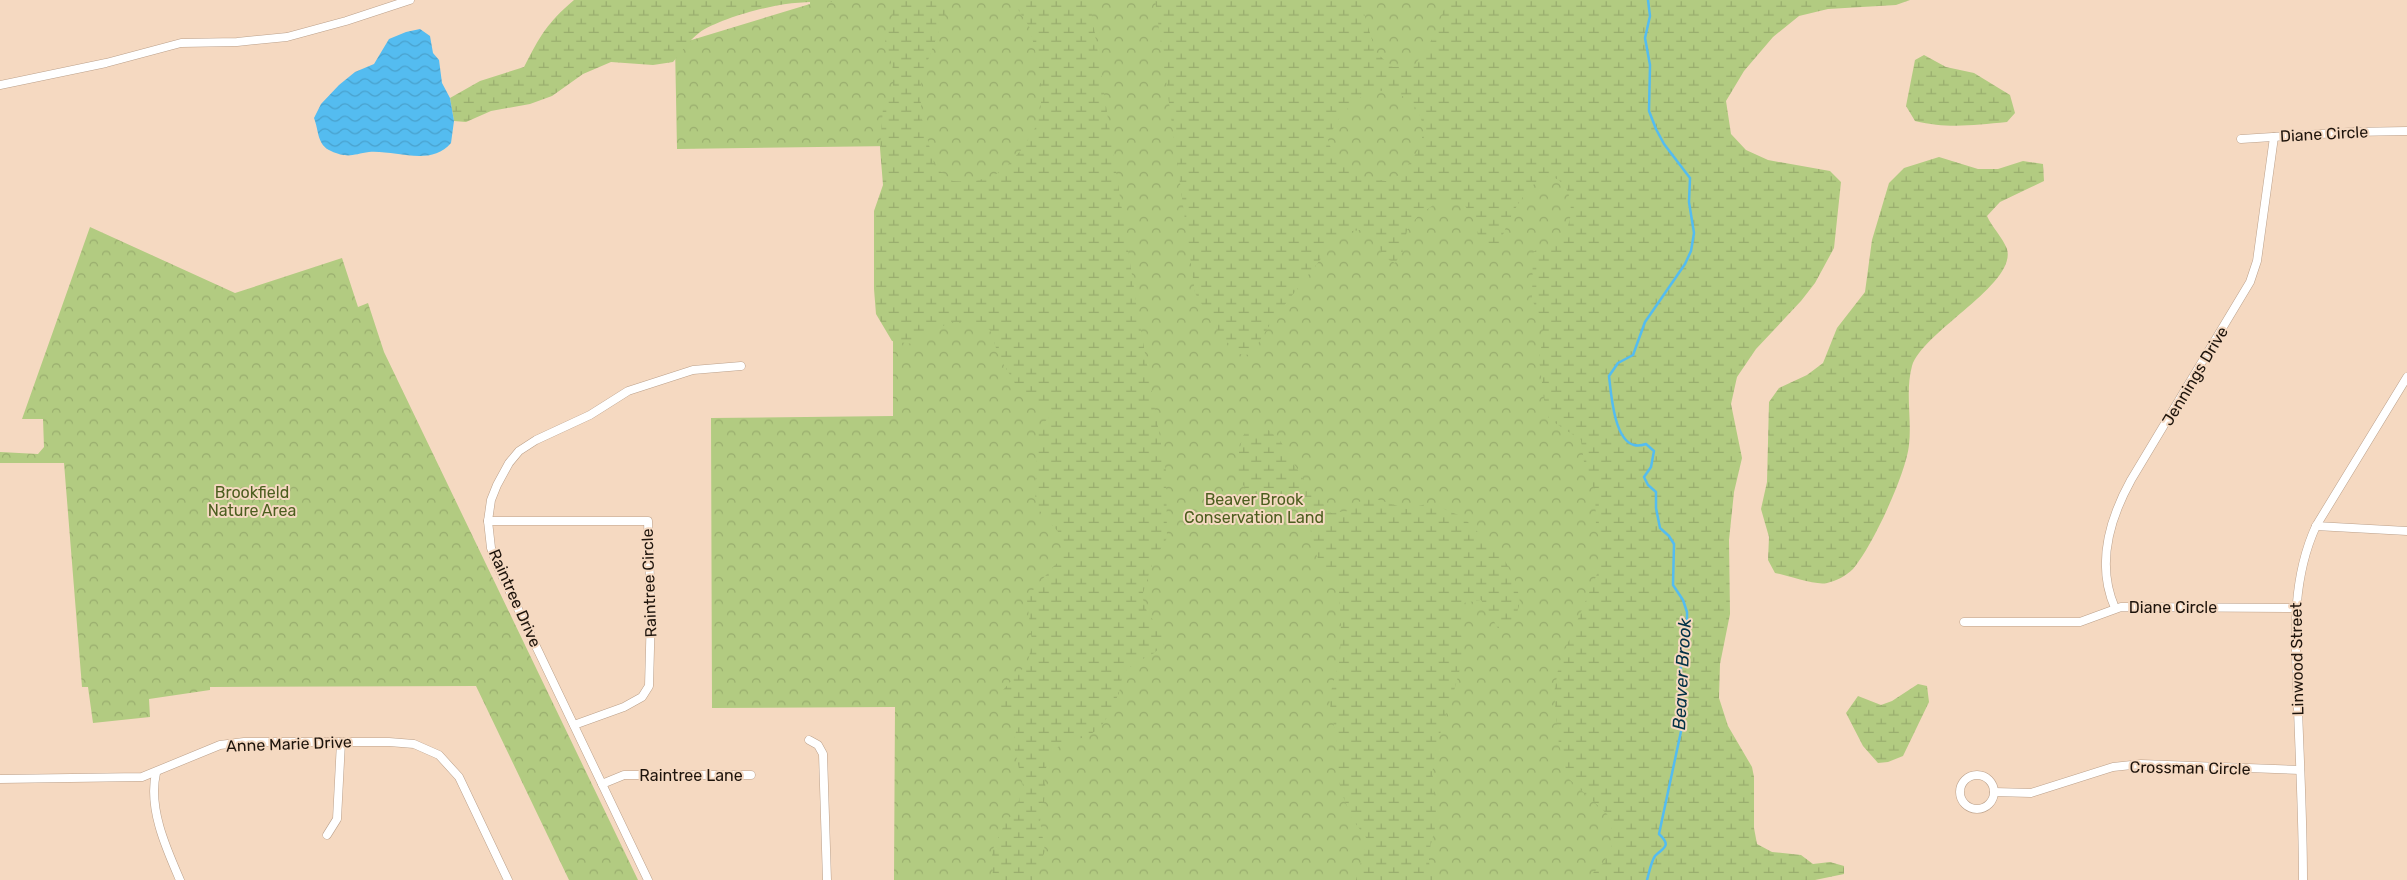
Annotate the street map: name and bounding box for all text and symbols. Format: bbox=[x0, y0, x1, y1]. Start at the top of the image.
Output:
street label: Diane Circle bbox=[2279, 122, 2369, 146]
street label: Jennings Drive bbox=[2158, 323, 2232, 429]
park label: Brookfield Nature Area bbox=[208, 483, 296, 520]
park label: Beaver Brook Conservation Land bbox=[1184, 490, 1324, 527]
street label: Raintree Circle bbox=[638, 528, 660, 638]
street label: Raintree Drive bbox=[485, 546, 545, 650]
street label: Diane Circle bbox=[2129, 598, 2217, 617]
street label: Linwood Street bbox=[2287, 602, 2307, 716]
water label: Beaver Brook bbox=[1668, 617, 1696, 731]
street label: Anne Marie Drive bbox=[226, 732, 352, 756]
street label: Crossman Circle bbox=[2129, 757, 2251, 779]
street label: Raintree Lane bbox=[639, 766, 743, 785]

